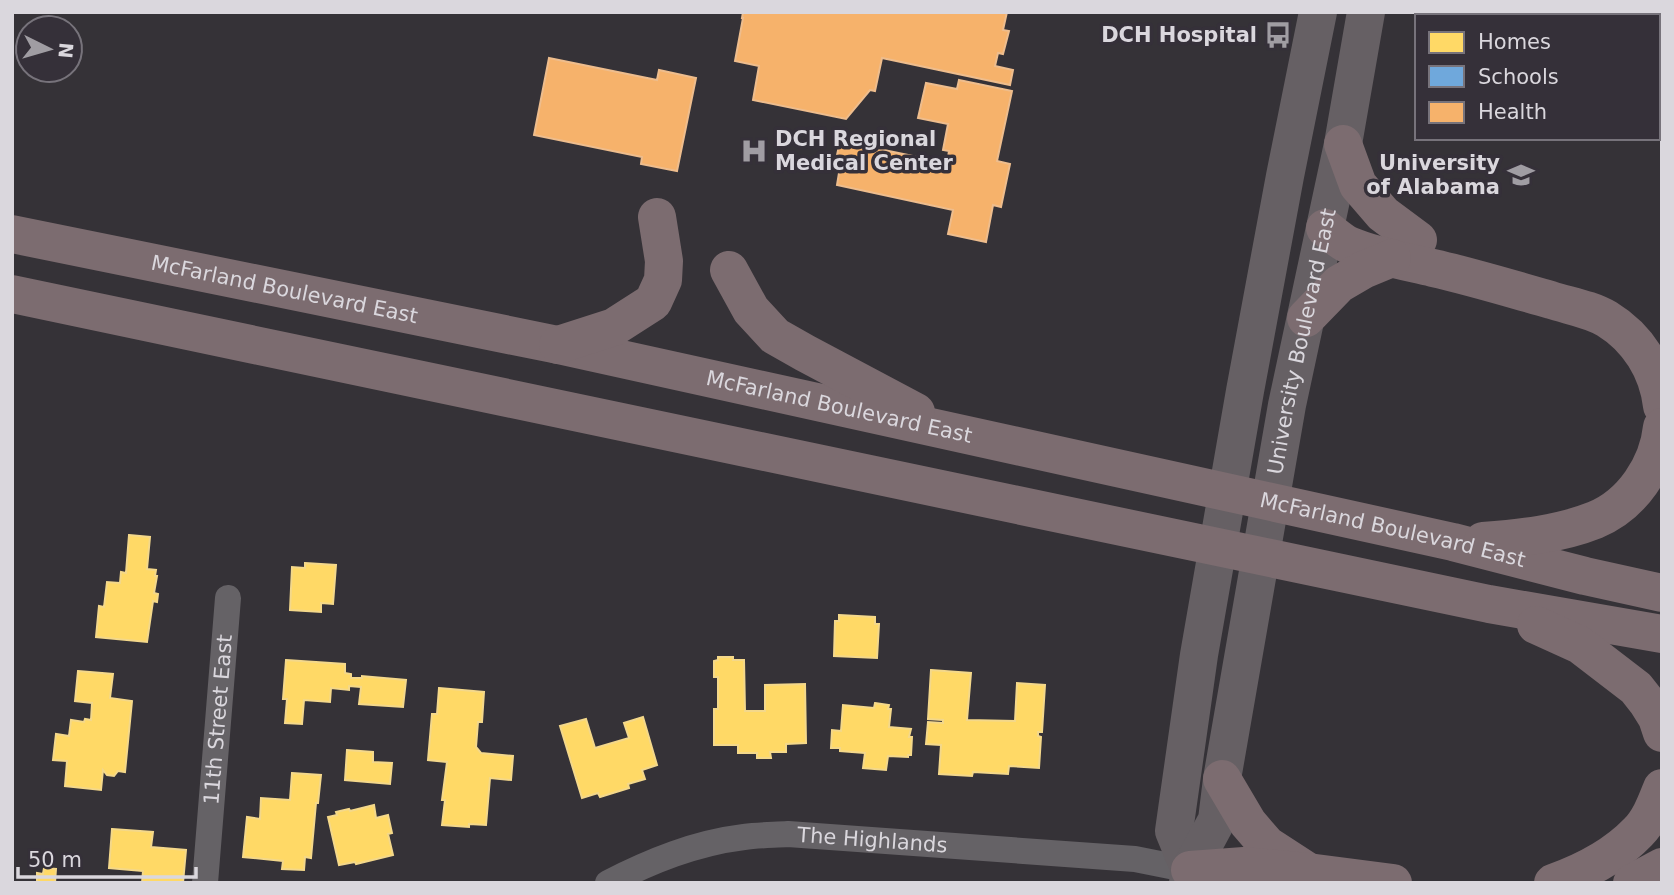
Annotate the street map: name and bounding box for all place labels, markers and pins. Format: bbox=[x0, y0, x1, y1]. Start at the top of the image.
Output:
bus stop icon: DCH Hospital bbox=[1263, 20, 1293, 50]
place label: DCH Hospital bbox=[1101, 23, 1257, 47]
place label: DCH Regional Medical Center bbox=[775, 127, 953, 175]
hospital icon: DCH Regional Medical Center bbox=[739, 136, 769, 166]
place label: University of Alabama bbox=[1366, 151, 1500, 199]
school or university icon: University of Alabama bbox=[1506, 160, 1536, 190]

